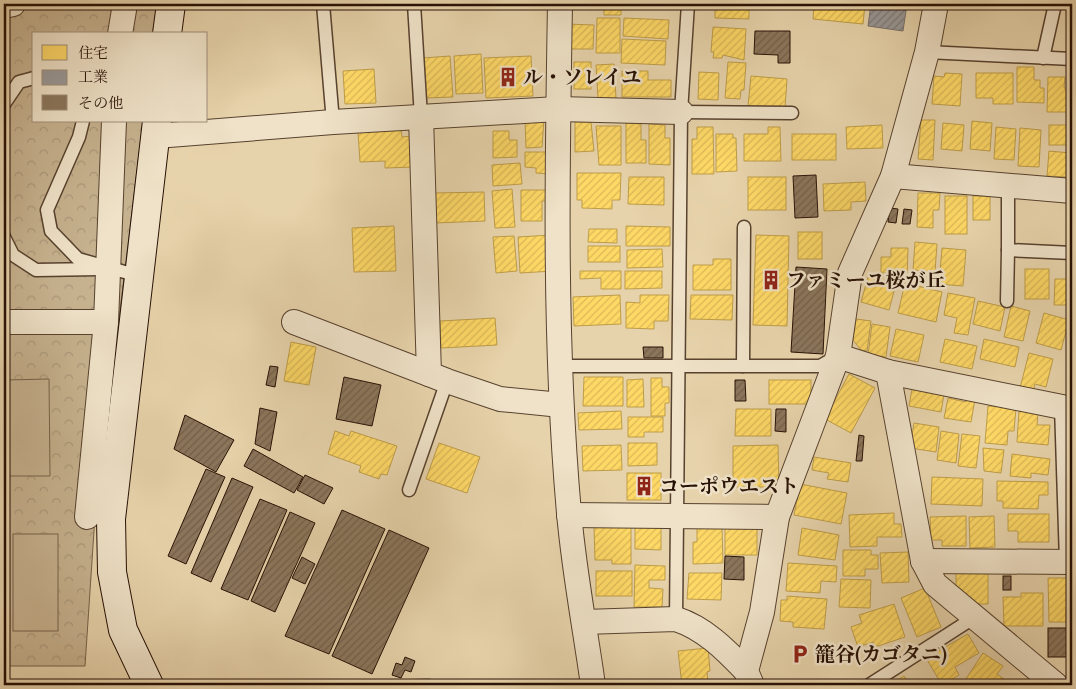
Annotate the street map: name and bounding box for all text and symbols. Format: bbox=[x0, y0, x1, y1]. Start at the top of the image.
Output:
legend bbox=[32, 32, 208, 122]
text: 住宅 bbox=[78, 43, 108, 62]
place label: ル・ソレイユ bbox=[523, 64, 641, 90]
building icon: ル・ソレイユ bbox=[497, 66, 519, 88]
text: 工業 bbox=[78, 67, 108, 86]
text: その他 bbox=[78, 93, 123, 112]
place label: ファミーユ桜が丘 bbox=[786, 267, 946, 293]
building icon: ファミーユ桜が丘 bbox=[760, 269, 782, 291]
place label: コーポウエスト bbox=[659, 473, 799, 499]
building icon: コーポウエスト bbox=[633, 475, 655, 497]
place label: 籠谷(カゴタニ) bbox=[815, 641, 947, 667]
parking icon: 籠谷(カゴタニ) bbox=[789, 643, 811, 665]

